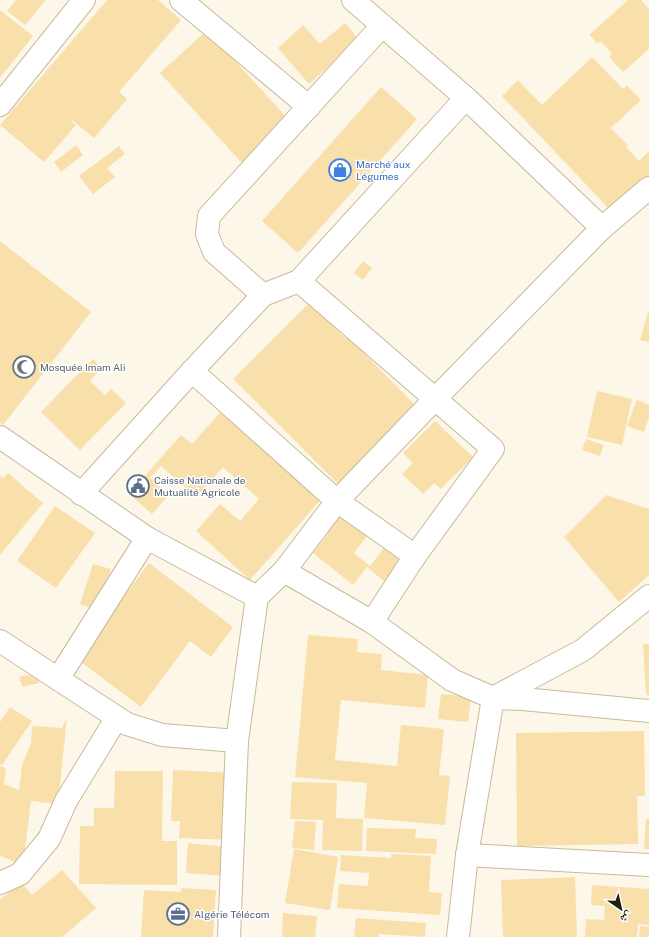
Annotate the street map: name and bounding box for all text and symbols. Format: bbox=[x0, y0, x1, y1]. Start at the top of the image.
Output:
shop icon: Marché aux Légumes bbox=[327, 157, 353, 183]
place label: Marché aux Légumes bbox=[356, 158, 411, 182]
mosque icon: Mosquée Imam Ali bbox=[11, 354, 37, 380]
place label: Mosquée Imam Ali bbox=[40, 361, 126, 373]
public building icon: Caisse Nationale de Mutualité Agricole bbox=[125, 473, 151, 499]
place label: Caisse Nationale de Mutualité Agricole bbox=[154, 474, 246, 498]
north arrow bbox=[601, 889, 641, 929]
office icon: Algérie Télécom bbox=[165, 901, 191, 927]
text: ش bbox=[617, 907, 635, 926]
place label: Algérie Télécom bbox=[194, 908, 269, 920]

